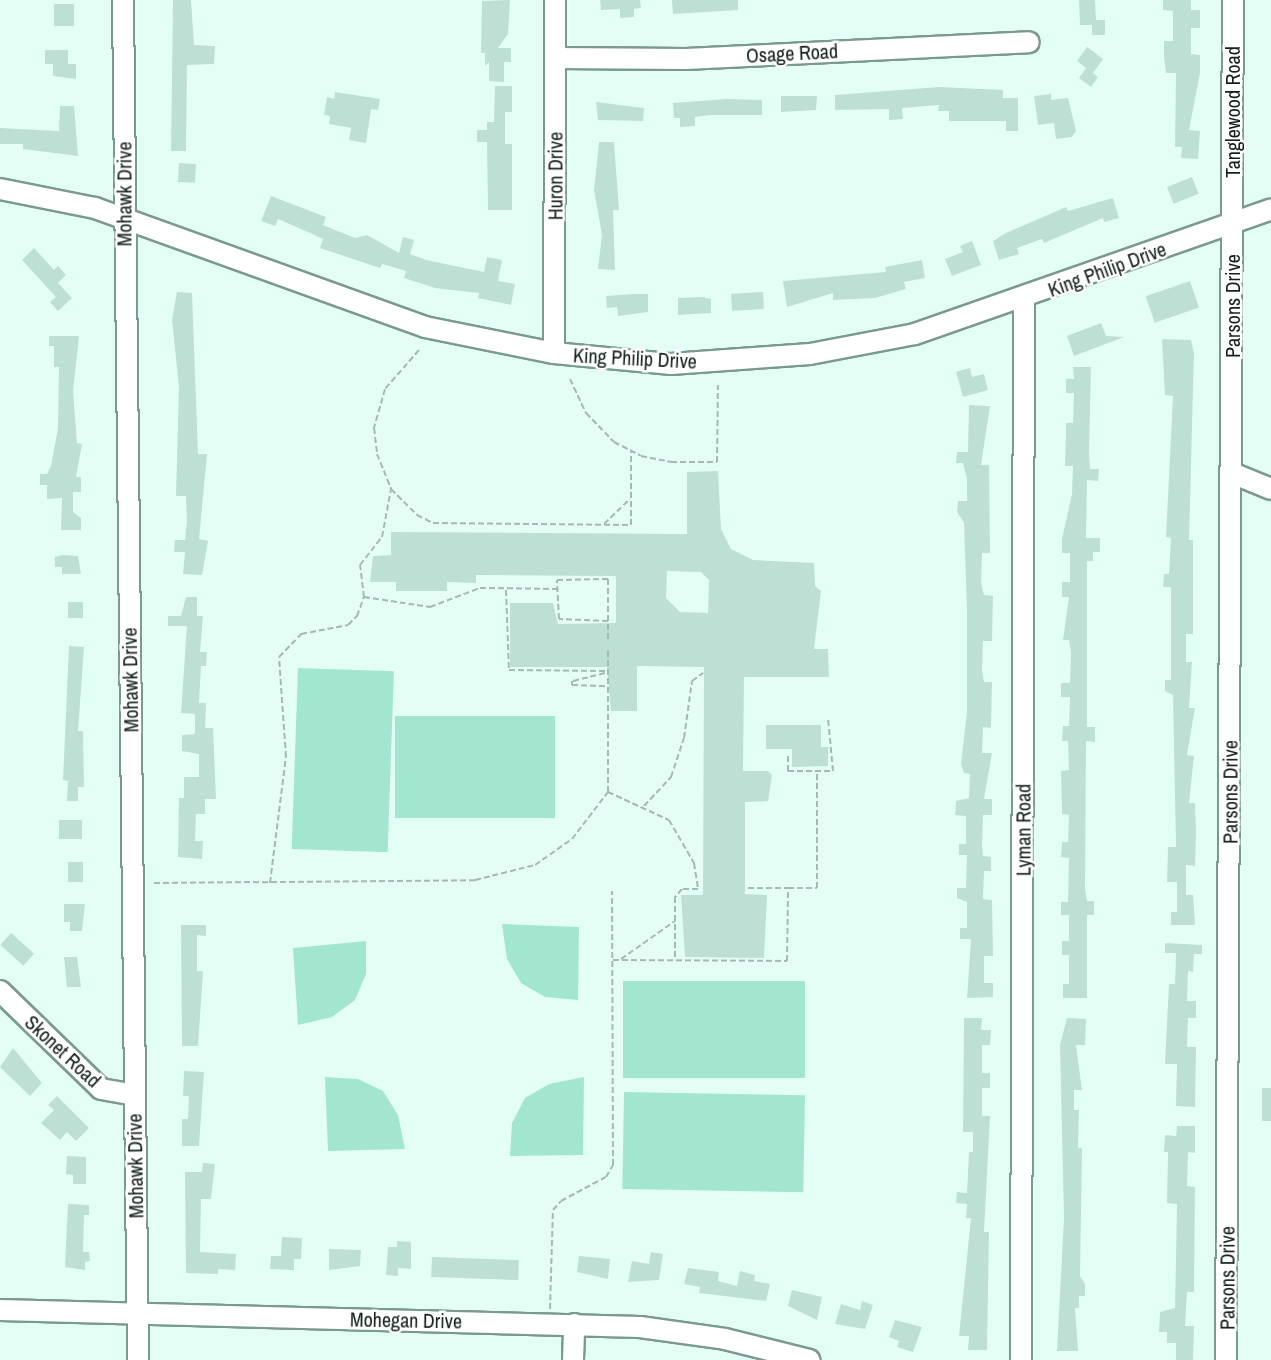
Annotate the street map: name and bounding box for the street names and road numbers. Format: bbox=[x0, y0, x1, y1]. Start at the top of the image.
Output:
street label: Osage Road bbox=[745, 39, 839, 67]
street label: Tanglewood Road bbox=[1220, 46, 1244, 178]
street label: Huron Drive bbox=[543, 132, 567, 220]
street label: Mohawk Drive bbox=[112, 142, 136, 246]
street label: King Philip Drive bbox=[1045, 237, 1169, 301]
street label: Parsons Drive bbox=[1220, 254, 1244, 358]
street label: King Philip Drive bbox=[572, 343, 698, 373]
street label: Mohawk Drive bbox=[117, 627, 143, 733]
street label: Parsons Drive bbox=[1218, 740, 1242, 844]
street label: Lyman Road bbox=[1011, 784, 1035, 876]
street label: Skonet Road bbox=[20, 1010, 106, 1092]
street label: Mohawk Drive bbox=[122, 1113, 148, 1219]
street label: Parsons Drive bbox=[1215, 1226, 1239, 1330]
street label: Mohegan Drive bbox=[350, 1307, 462, 1333]

